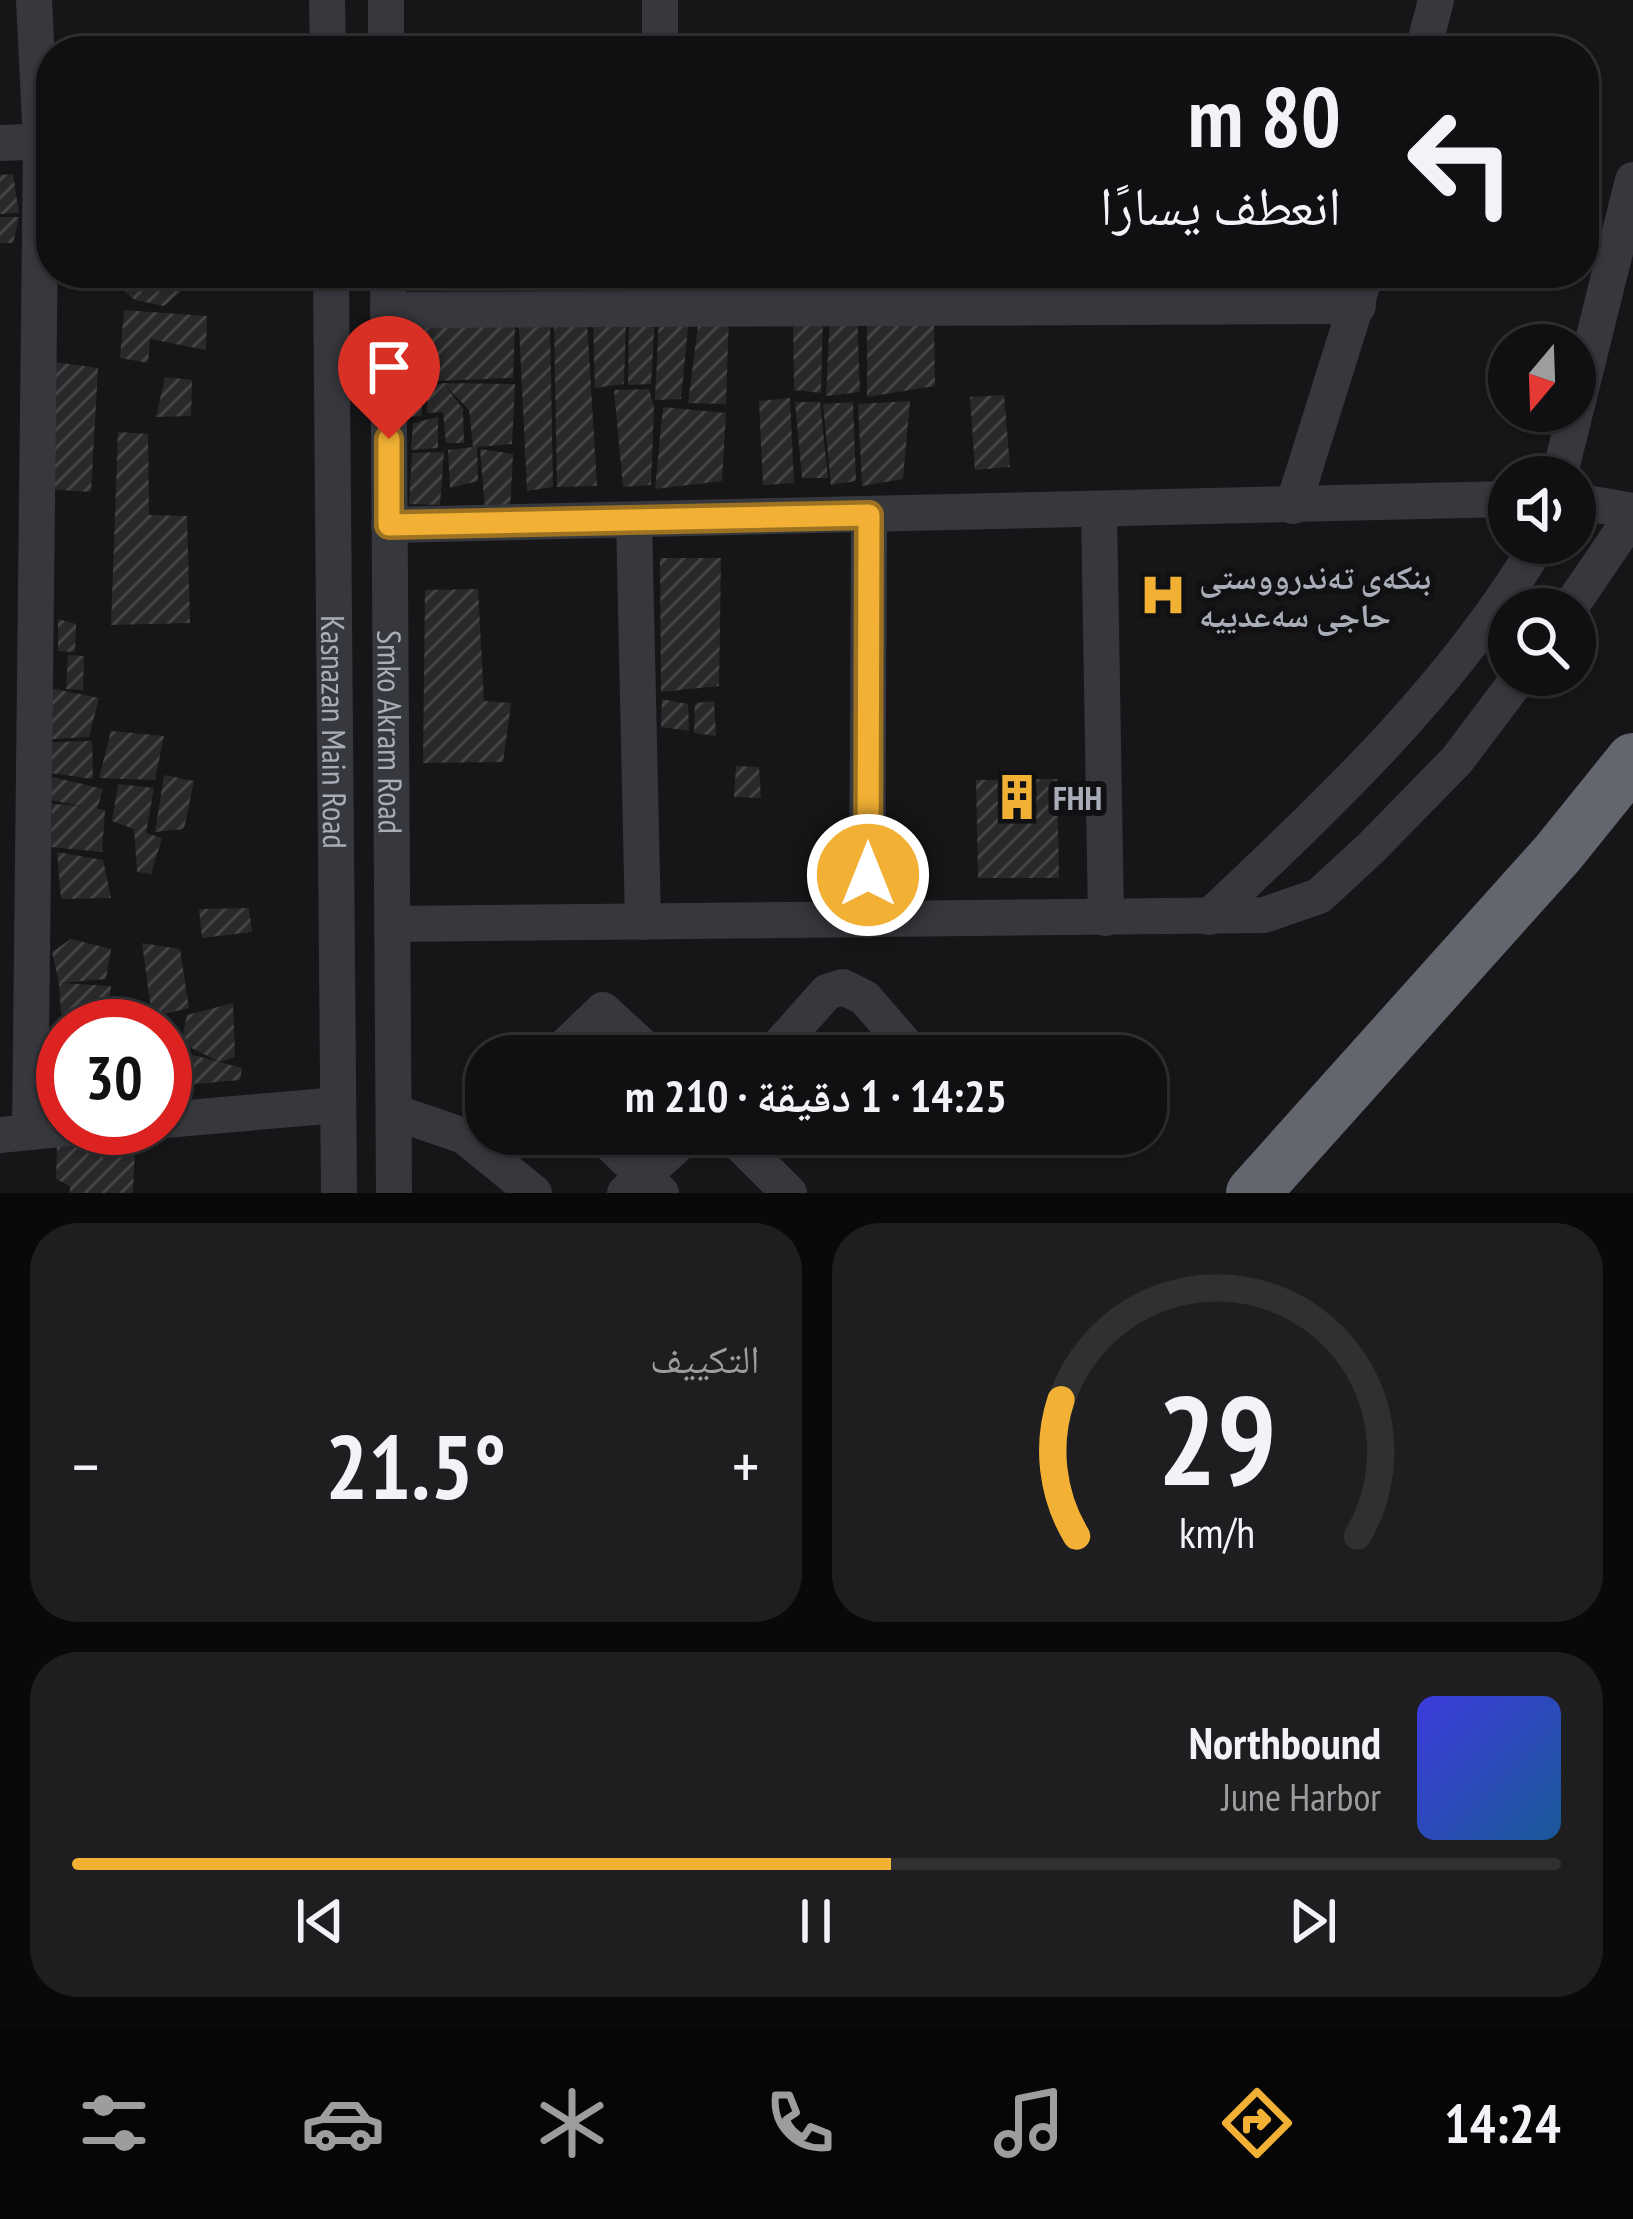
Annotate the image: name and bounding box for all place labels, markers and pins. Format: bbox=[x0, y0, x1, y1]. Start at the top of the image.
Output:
pin bbox=[338, 316, 440, 439]
place label: بنکەی تەندرووستی حاجی سەعدییە bbox=[1199, 555, 1431, 636]
hospital icon: بنکەی تەندرووستی حاجی سەعدییە bbox=[1138, 570, 1188, 620]
building icon: FHH bbox=[992, 772, 1042, 822]
place label: FHH bbox=[1053, 776, 1102, 819]

